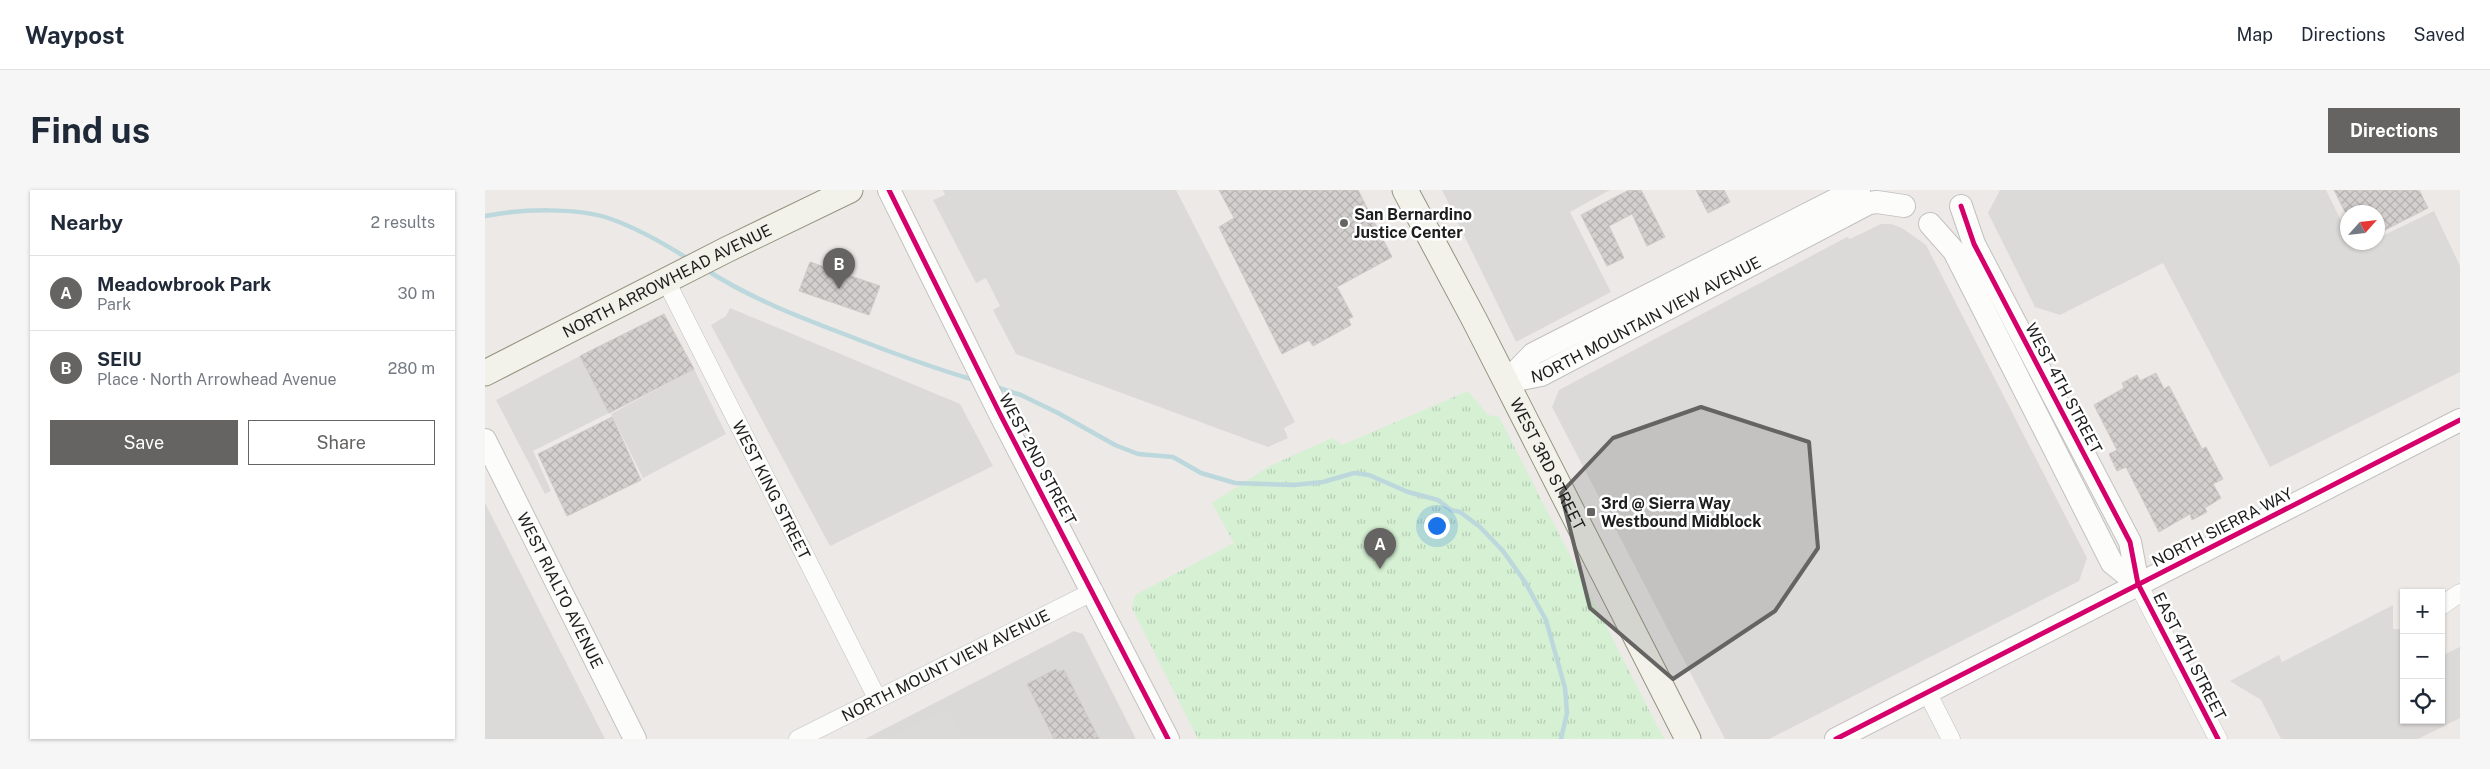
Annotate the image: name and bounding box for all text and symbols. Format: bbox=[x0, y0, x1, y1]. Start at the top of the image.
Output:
text: Waypost bbox=[25, 21, 125, 49]
text: Map bbox=[2236, 24, 2273, 45]
text: Directions bbox=[2301, 24, 2386, 45]
text: Saved bbox=[2414, 24, 2465, 45]
button: Directions bbox=[2328, 108, 2460, 153]
text: Find us bbox=[30, 110, 150, 151]
place label: San Bernardino Justice Center bbox=[1354, 205, 1472, 242]
north arrow bbox=[2340, 205, 2385, 250]
text: Nearby bbox=[50, 210, 123, 235]
text: 2 results bbox=[370, 213, 435, 232]
marker: San Bernardino Justice Center bbox=[1338, 217, 1350, 229]
street label: NORTH ARROWHEAD AVENUE bbox=[559, 220, 775, 342]
pin: B bbox=[823, 248, 855, 289]
street label: NORTH MOUNTAIN VIEW AVENUE bbox=[1529, 252, 1764, 387]
text: Meadowbrook Park bbox=[97, 273, 271, 295]
text: A bbox=[60, 284, 72, 303]
text: 30 m bbox=[398, 284, 435, 303]
text: Park bbox=[97, 295, 131, 314]
street label: WEST 4TH STREET bbox=[2021, 320, 2106, 457]
text: SEIU bbox=[97, 348, 142, 370]
text: B bbox=[61, 359, 71, 378]
text: 280 m bbox=[388, 359, 435, 378]
text: Place · North Arrowhead Avenue bbox=[97, 370, 337, 389]
street label: WEST 2ND STREET bbox=[995, 390, 1080, 529]
street label: WEST 3RD STREET bbox=[1506, 395, 1589, 534]
street label: WEST KING STREET bbox=[728, 418, 814, 563]
button: Save bbox=[50, 420, 238, 465]
button: Share bbox=[248, 420, 435, 465]
street label: NORTH SIERRA WAY bbox=[2149, 484, 2296, 571]
place label: 3rd @ Sierra Way Westbound Midblock bbox=[1601, 494, 1762, 531]
marker: 3rd @ Sierra Way Westbound Midblock bbox=[1585, 506, 1597, 518]
street label: WEST RIALTO AVENUE bbox=[513, 509, 607, 672]
your location bbox=[1424, 513, 1450, 539]
pin: A bbox=[1364, 528, 1396, 569]
street label: EAST 4TH STREET bbox=[2149, 589, 2230, 724]
map controls bbox=[2400, 589, 2445, 724]
button: + bbox=[2400, 589, 2445, 634]
street label: NORTH MOUNT VIEW AVENUE bbox=[839, 606, 1053, 726]
button: − bbox=[2400, 634, 2445, 679]
button: locate bbox=[2400, 679, 2445, 724]

